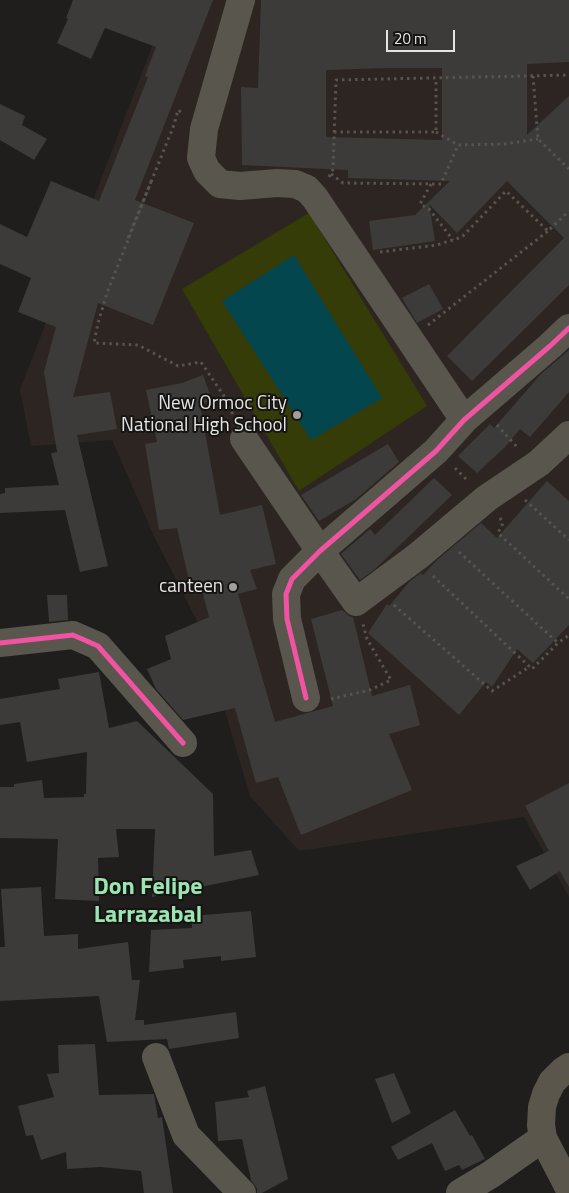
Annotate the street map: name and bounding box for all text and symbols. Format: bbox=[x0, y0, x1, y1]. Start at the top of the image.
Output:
scale bar bbox=[389, 20, 458, 52]
text: 20 m bbox=[394, 27, 427, 50]
place label: New Ormoc City National High School bbox=[121, 393, 287, 437]
marker: New Ormoc City National High School bbox=[291, 409, 303, 421]
place label: canteen bbox=[159, 576, 223, 598]
marker: canteen bbox=[227, 581, 239, 593]
district label: Don Felipe Larrazabal bbox=[93, 874, 203, 930]

